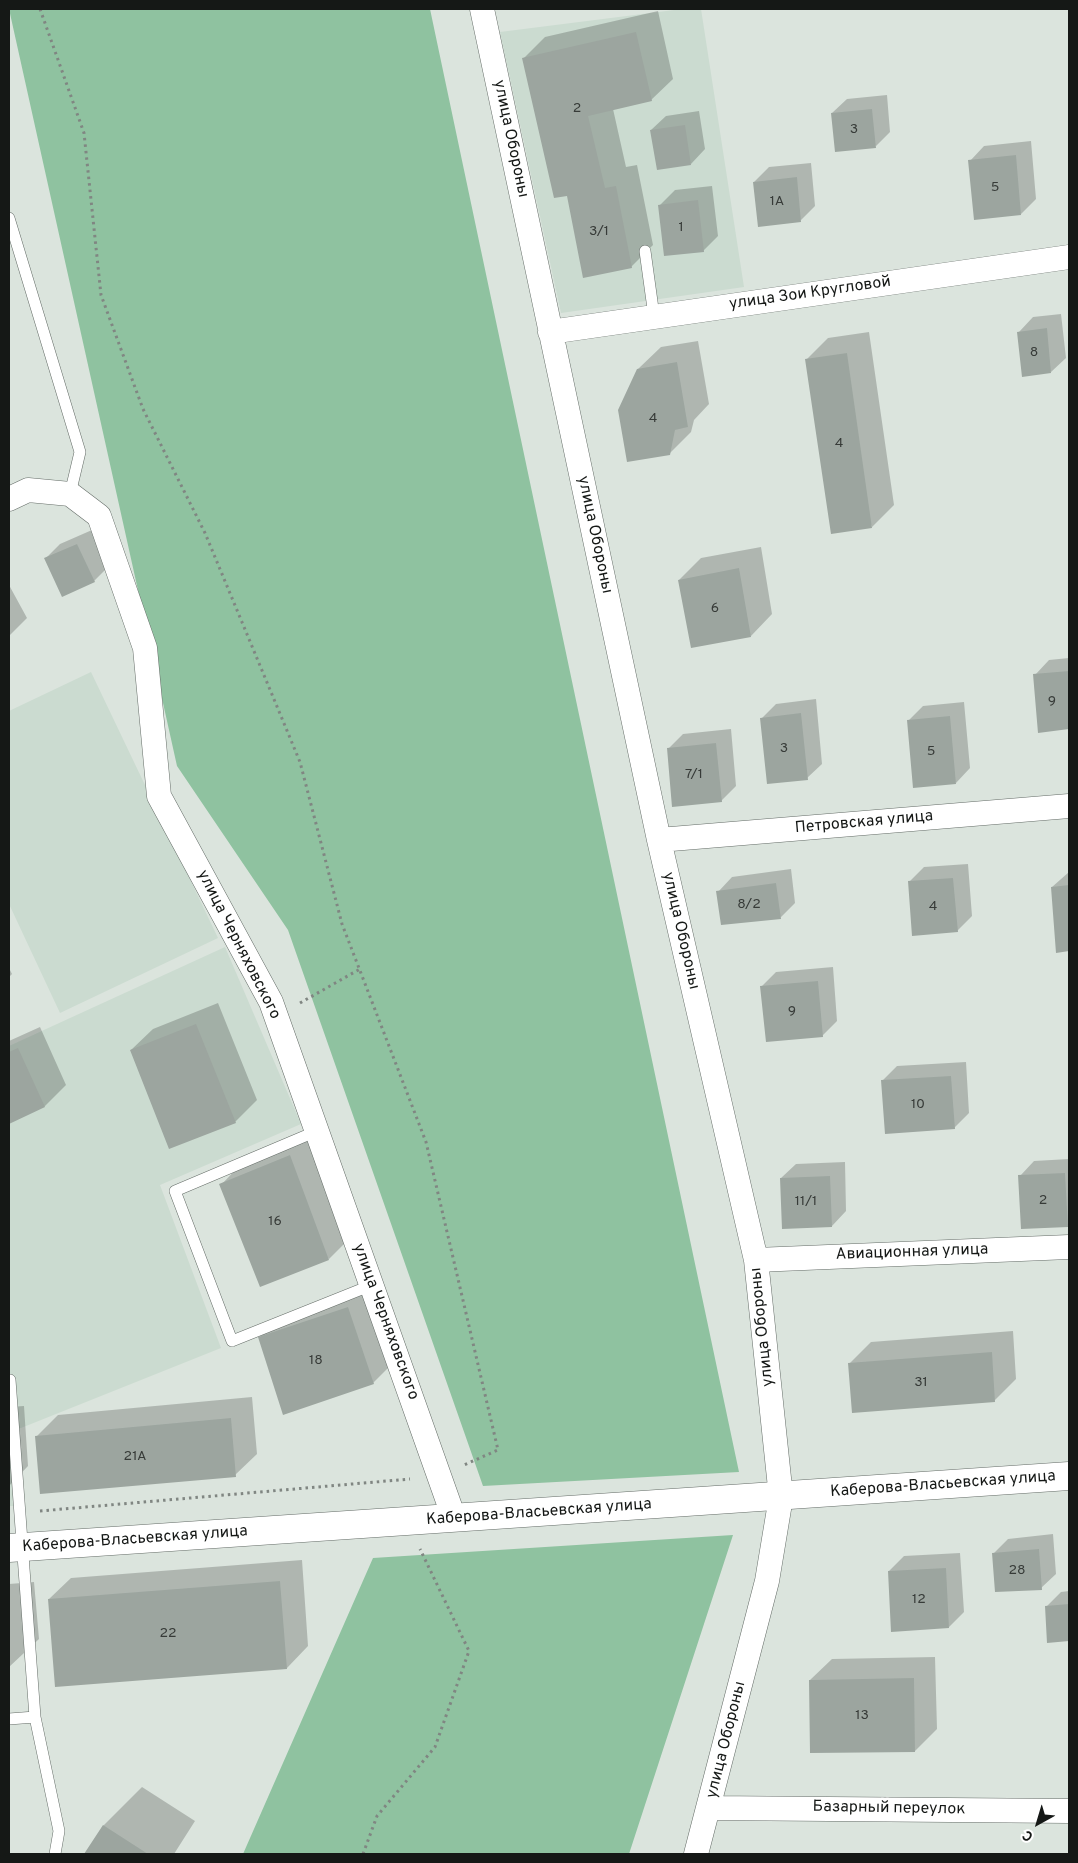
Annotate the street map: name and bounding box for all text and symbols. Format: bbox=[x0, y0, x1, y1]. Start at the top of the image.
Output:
street label: улица Обороны bbox=[488, 78, 532, 200]
house number: 2 bbox=[573, 101, 581, 117]
house number: 3 bbox=[850, 122, 858, 138]
house number: 5 bbox=[991, 180, 999, 196]
house number: 1А bbox=[770, 194, 784, 210]
house number: 1 bbox=[678, 220, 684, 236]
house number: 3/1 bbox=[589, 224, 609, 240]
street label: улица Зои Кругловой bbox=[728, 273, 892, 315]
house number: 8 bbox=[1030, 345, 1038, 361]
house number: 4 bbox=[649, 411, 657, 427]
house number: 4 bbox=[835, 436, 843, 452]
street label: улица Обороны bbox=[572, 474, 616, 596]
house number: 6 bbox=[711, 601, 719, 617]
house number: 9 bbox=[1048, 694, 1056, 710]
house number: 3 bbox=[780, 741, 788, 757]
house number: 5 bbox=[927, 744, 935, 760]
house number: 7/1 bbox=[685, 767, 703, 783]
street label: Петровская улица bbox=[794, 807, 934, 839]
street label: улица Черняховского bbox=[192, 867, 284, 1023]
street label: улица Обороны bbox=[657, 870, 703, 992]
house number: 8/2 bbox=[737, 897, 761, 913]
house number: 4 bbox=[929, 899, 937, 915]
house number: 9 bbox=[788, 1004, 796, 1020]
house number: 10 bbox=[911, 1097, 925, 1113]
house number: 2 bbox=[1039, 1193, 1047, 1209]
house number: 11/1 bbox=[795, 1194, 817, 1210]
house number: 16 bbox=[268, 1214, 282, 1230]
street label: улица Черняховского bbox=[348, 1241, 422, 1403]
street label: Авиационная улица bbox=[835, 1241, 989, 1265]
street label: улица Обороны bbox=[747, 1266, 779, 1388]
house number: 18 bbox=[309, 1353, 323, 1369]
house number: 31 bbox=[914, 1375, 928, 1391]
house number: 21А bbox=[124, 1449, 146, 1465]
street label: Каберова-Власьевская улица bbox=[830, 1468, 1056, 1502]
street label: Каберова-Власьевская улица bbox=[426, 1496, 652, 1530]
street label: Каберова-Власьевская улица bbox=[22, 1523, 248, 1557]
house number: 28 bbox=[1008, 1563, 1026, 1579]
house number: 12 bbox=[912, 1592, 926, 1608]
house number: 22 bbox=[159, 1626, 177, 1642]
street label: улица Обороны bbox=[703, 1680, 751, 1800]
house number: 13 bbox=[855, 1708, 869, 1724]
street label: Базарный переулок bbox=[812, 1798, 966, 1820]
north arrow bbox=[1013, 1798, 1063, 1848]
text: С bbox=[1019, 1826, 1037, 1844]

